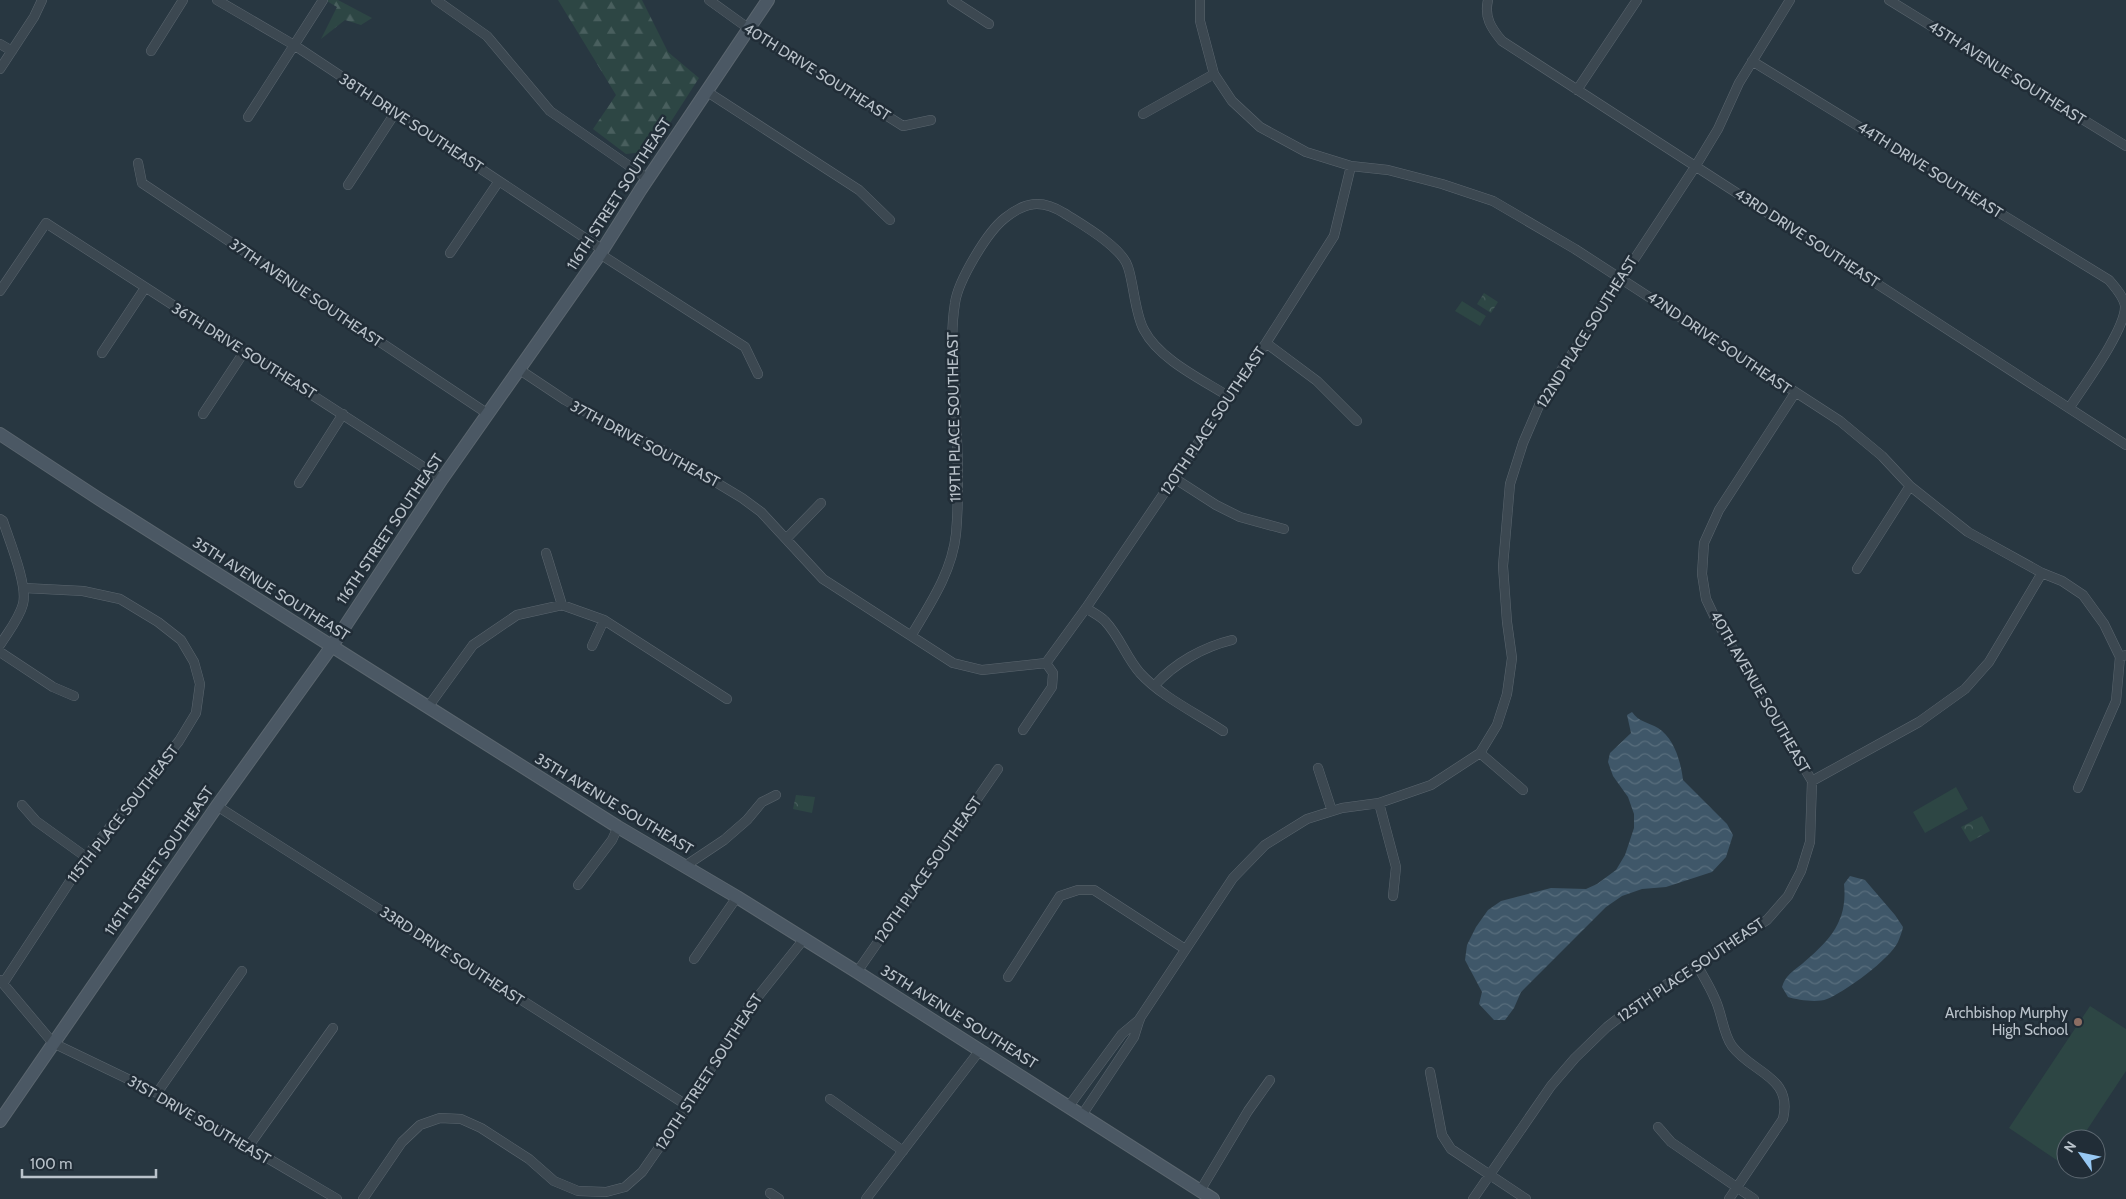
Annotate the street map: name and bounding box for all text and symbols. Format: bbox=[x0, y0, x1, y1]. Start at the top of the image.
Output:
street label: 45TH AVENUE SOUTHEAST bbox=[1925, 17, 2089, 129]
street label: 40TH DRIVE SOUTHEAST bbox=[740, 19, 894, 125]
street label: 38TH DRIVE SOUTHEAST bbox=[336, 70, 486, 176]
street label: 116TH STREET SOUTHEAST bbox=[563, 115, 675, 273]
street label: 44TH DRIVE SOUTHEAST bbox=[1854, 118, 2006, 222]
street label: 43RD DRIVE SOUTHEAST bbox=[1731, 184, 1883, 292]
street label: 37TH AVENUE SOUTHEAST bbox=[226, 235, 386, 351]
street label: 122ND PLACE SOUTHEAST bbox=[1533, 253, 1641, 411]
street label: 42ND DRIVE SOUTHEAST bbox=[1643, 288, 1795, 398]
street label: 36TH DRIVE SOUTHEAST bbox=[168, 299, 320, 403]
street label: 119TH PLACE SOUTHEAST bbox=[944, 332, 964, 502]
street label: 120TH PLACE SOUTHEAST bbox=[1157, 343, 1269, 499]
street label: 37TH DRIVE SOUTHEAST bbox=[567, 397, 723, 491]
street label: 116TH STREET SOUTHEAST bbox=[333, 450, 447, 608]
street label: 35TH AVENUE SOUTHEAST bbox=[189, 533, 353, 645]
street label: 40TH AVENUE SOUTHEAST bbox=[1706, 608, 1814, 776]
street label: 115TH PLACE SOUTHEAST bbox=[64, 741, 182, 887]
street label: 35TH AVENUE SOUTHEAST bbox=[532, 750, 696, 858]
street label: 116TH STREET SOUTHEAST bbox=[101, 783, 217, 939]
street label: 120TH PLACE SOUTHEAST bbox=[870, 793, 986, 947]
street label: 33RD DRIVE SOUTHEAST bbox=[377, 903, 527, 1009]
street label: 125TH PLACE SOUTHEAST bbox=[1614, 914, 1768, 1026]
street label: 35TH AVENUE SOUTHEAST bbox=[877, 961, 1041, 1073]
street label: 120TH STREET SOUTHEAST bbox=[652, 990, 766, 1154]
place label: Archbishop Murphy High School bbox=[1945, 1004, 2068, 1039]
marker: Archbishop Murphy High School bbox=[2072, 1016, 2084, 1028]
street label: 31ST DRIVE SOUTHEAST bbox=[124, 1072, 274, 1168]
north arrow bbox=[2056, 1129, 2106, 1179]
text: N bbox=[2060, 1138, 2080, 1156]
scale bar bbox=[22, 1146, 156, 1178]
text: 100 m bbox=[30, 1155, 72, 1173]

